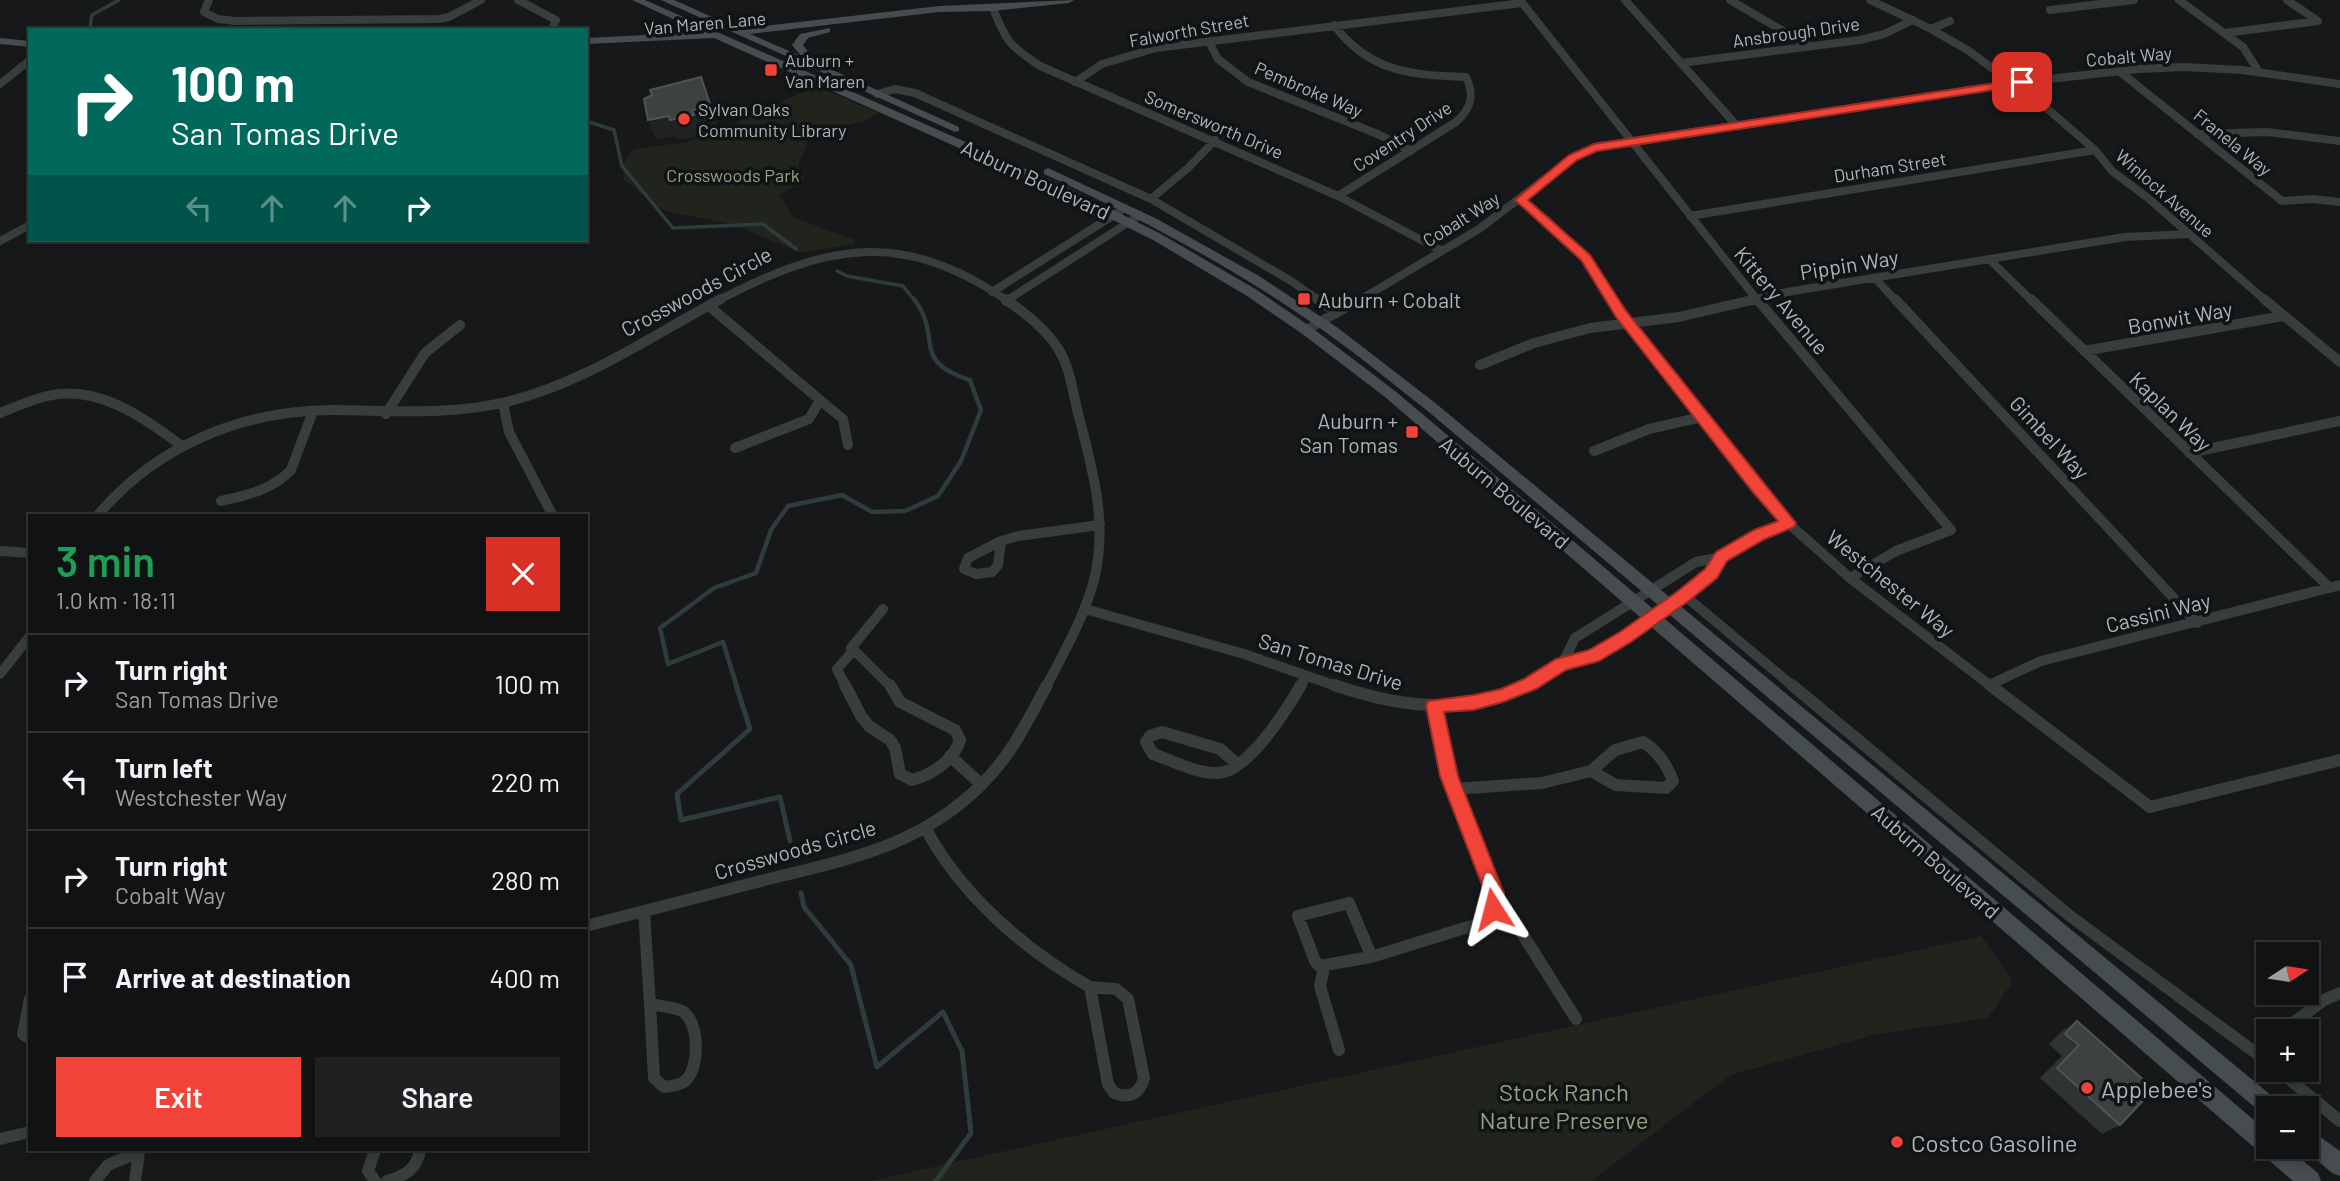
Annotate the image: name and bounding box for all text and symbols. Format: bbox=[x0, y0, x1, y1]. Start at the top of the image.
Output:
street label: Van Maren Lane bbox=[643, 7, 767, 39]
street label: Falworth Street bbox=[1127, 9, 1251, 51]
street label: Ansbrough Drive bbox=[1731, 12, 1861, 52]
street label: Cobalt Way bbox=[2085, 41, 2173, 71]
place label: Auburn + Van Maren bbox=[785, 49, 865, 92]
pin bbox=[1992, 52, 2052, 112]
text: 100 m bbox=[171, 53, 295, 112]
icon: right bbox=[56, 56, 147, 147]
street label: Pembroke Way bbox=[1252, 56, 1366, 122]
marker: Auburn + Van Maren bbox=[763, 62, 779, 78]
icon: arrive bbox=[2003, 63, 2041, 101]
street label: Somersworth Drive bbox=[1141, 85, 1287, 163]
street label: Coventry Drive bbox=[1348, 96, 1456, 176]
place label: Sylvan Oaks Community Library bbox=[698, 98, 847, 141]
street label: Franela Way bbox=[2189, 104, 2277, 180]
marker: Sylvan Oaks Community Library bbox=[676, 111, 692, 127]
text: San Tomas Drive bbox=[171, 113, 399, 151]
street label: Auburn Boulevard bbox=[958, 134, 1114, 224]
street label: Winlock Avenue bbox=[2111, 144, 2219, 242]
street label: Durham Street bbox=[1832, 147, 1948, 187]
park label: Crosswoods Park bbox=[666, 164, 800, 186]
street label: Cobalt Way bbox=[1419, 187, 1503, 251]
icon: left bbox=[180, 189, 218, 227]
icon: ahead bbox=[253, 189, 291, 227]
icon: ahead bbox=[326, 189, 364, 227]
icon: right bbox=[399, 189, 437, 227]
street label: Crosswoods Circle bbox=[616, 241, 776, 341]
street label: Kittery Avenue bbox=[1730, 241, 1834, 359]
street label: Pippin Way bbox=[1798, 244, 1900, 284]
place label: Auburn + Cobalt bbox=[1318, 287, 1461, 312]
marker: Auburn + Cobalt bbox=[1296, 291, 1312, 307]
street label: Bonwit Way bbox=[2126, 295, 2235, 338]
street label: Kaplan Way bbox=[2125, 366, 2217, 456]
street label: Gimbel Way bbox=[2005, 390, 2095, 484]
place label: Auburn + San Tomas bbox=[1299, 408, 1398, 457]
marker: Auburn + San Tomas bbox=[1404, 424, 1420, 440]
street label: Auburn Boulevard bbox=[1435, 431, 1575, 553]
street label: Westchester Way bbox=[1822, 524, 1960, 642]
text: 3 min bbox=[56, 535, 155, 585]
button: close bbox=[486, 537, 560, 611]
text: 1.0 km · 18:11 bbox=[56, 586, 176, 614]
street label: Cassini Way bbox=[2103, 587, 2213, 637]
street label: San Tomas Drive bbox=[1256, 627, 1406, 695]
text: Turn right bbox=[115, 654, 228, 685]
icon: right bbox=[56, 664, 94, 702]
text: 100 m bbox=[495, 668, 560, 699]
text: San Tomas Drive bbox=[115, 685, 279, 713]
text: Turn left bbox=[115, 752, 213, 783]
icon: left bbox=[56, 762, 94, 800]
text: 220 m bbox=[491, 766, 560, 797]
text: Westchester Way bbox=[115, 783, 287, 811]
street label: Auburn Boulevard bbox=[1867, 799, 2005, 923]
street label: Crosswoods Circle bbox=[711, 814, 879, 884]
text: Turn right bbox=[115, 850, 228, 881]
icon: right bbox=[56, 860, 94, 898]
text: 280 m bbox=[491, 864, 560, 895]
position arrow bbox=[1456, 872, 1530, 946]
text: Cobalt Way bbox=[115, 881, 225, 909]
north arrow bbox=[2256, 942, 2319, 1004]
map controls bbox=[2256, 942, 2319, 1159]
icon: arrive bbox=[56, 958, 94, 996]
text: Arrive at destination bbox=[115, 962, 351, 993]
text: 400 m bbox=[490, 962, 560, 993]
button: + bbox=[2256, 1019, 2319, 1082]
button: Exit bbox=[56, 1057, 301, 1137]
button: Share bbox=[315, 1057, 560, 1137]
place label: Applebee's bbox=[2101, 1074, 2213, 1103]
park label: Stock Ranch Nature Preserve bbox=[1479, 1077, 1649, 1134]
marker: Applebee's bbox=[2079, 1080, 2095, 1096]
button: − bbox=[2256, 1096, 2319, 1159]
place label: Costco Gasoline bbox=[1911, 1128, 2077, 1157]
marker: Costco Gasoline bbox=[1889, 1134, 1905, 1150]

